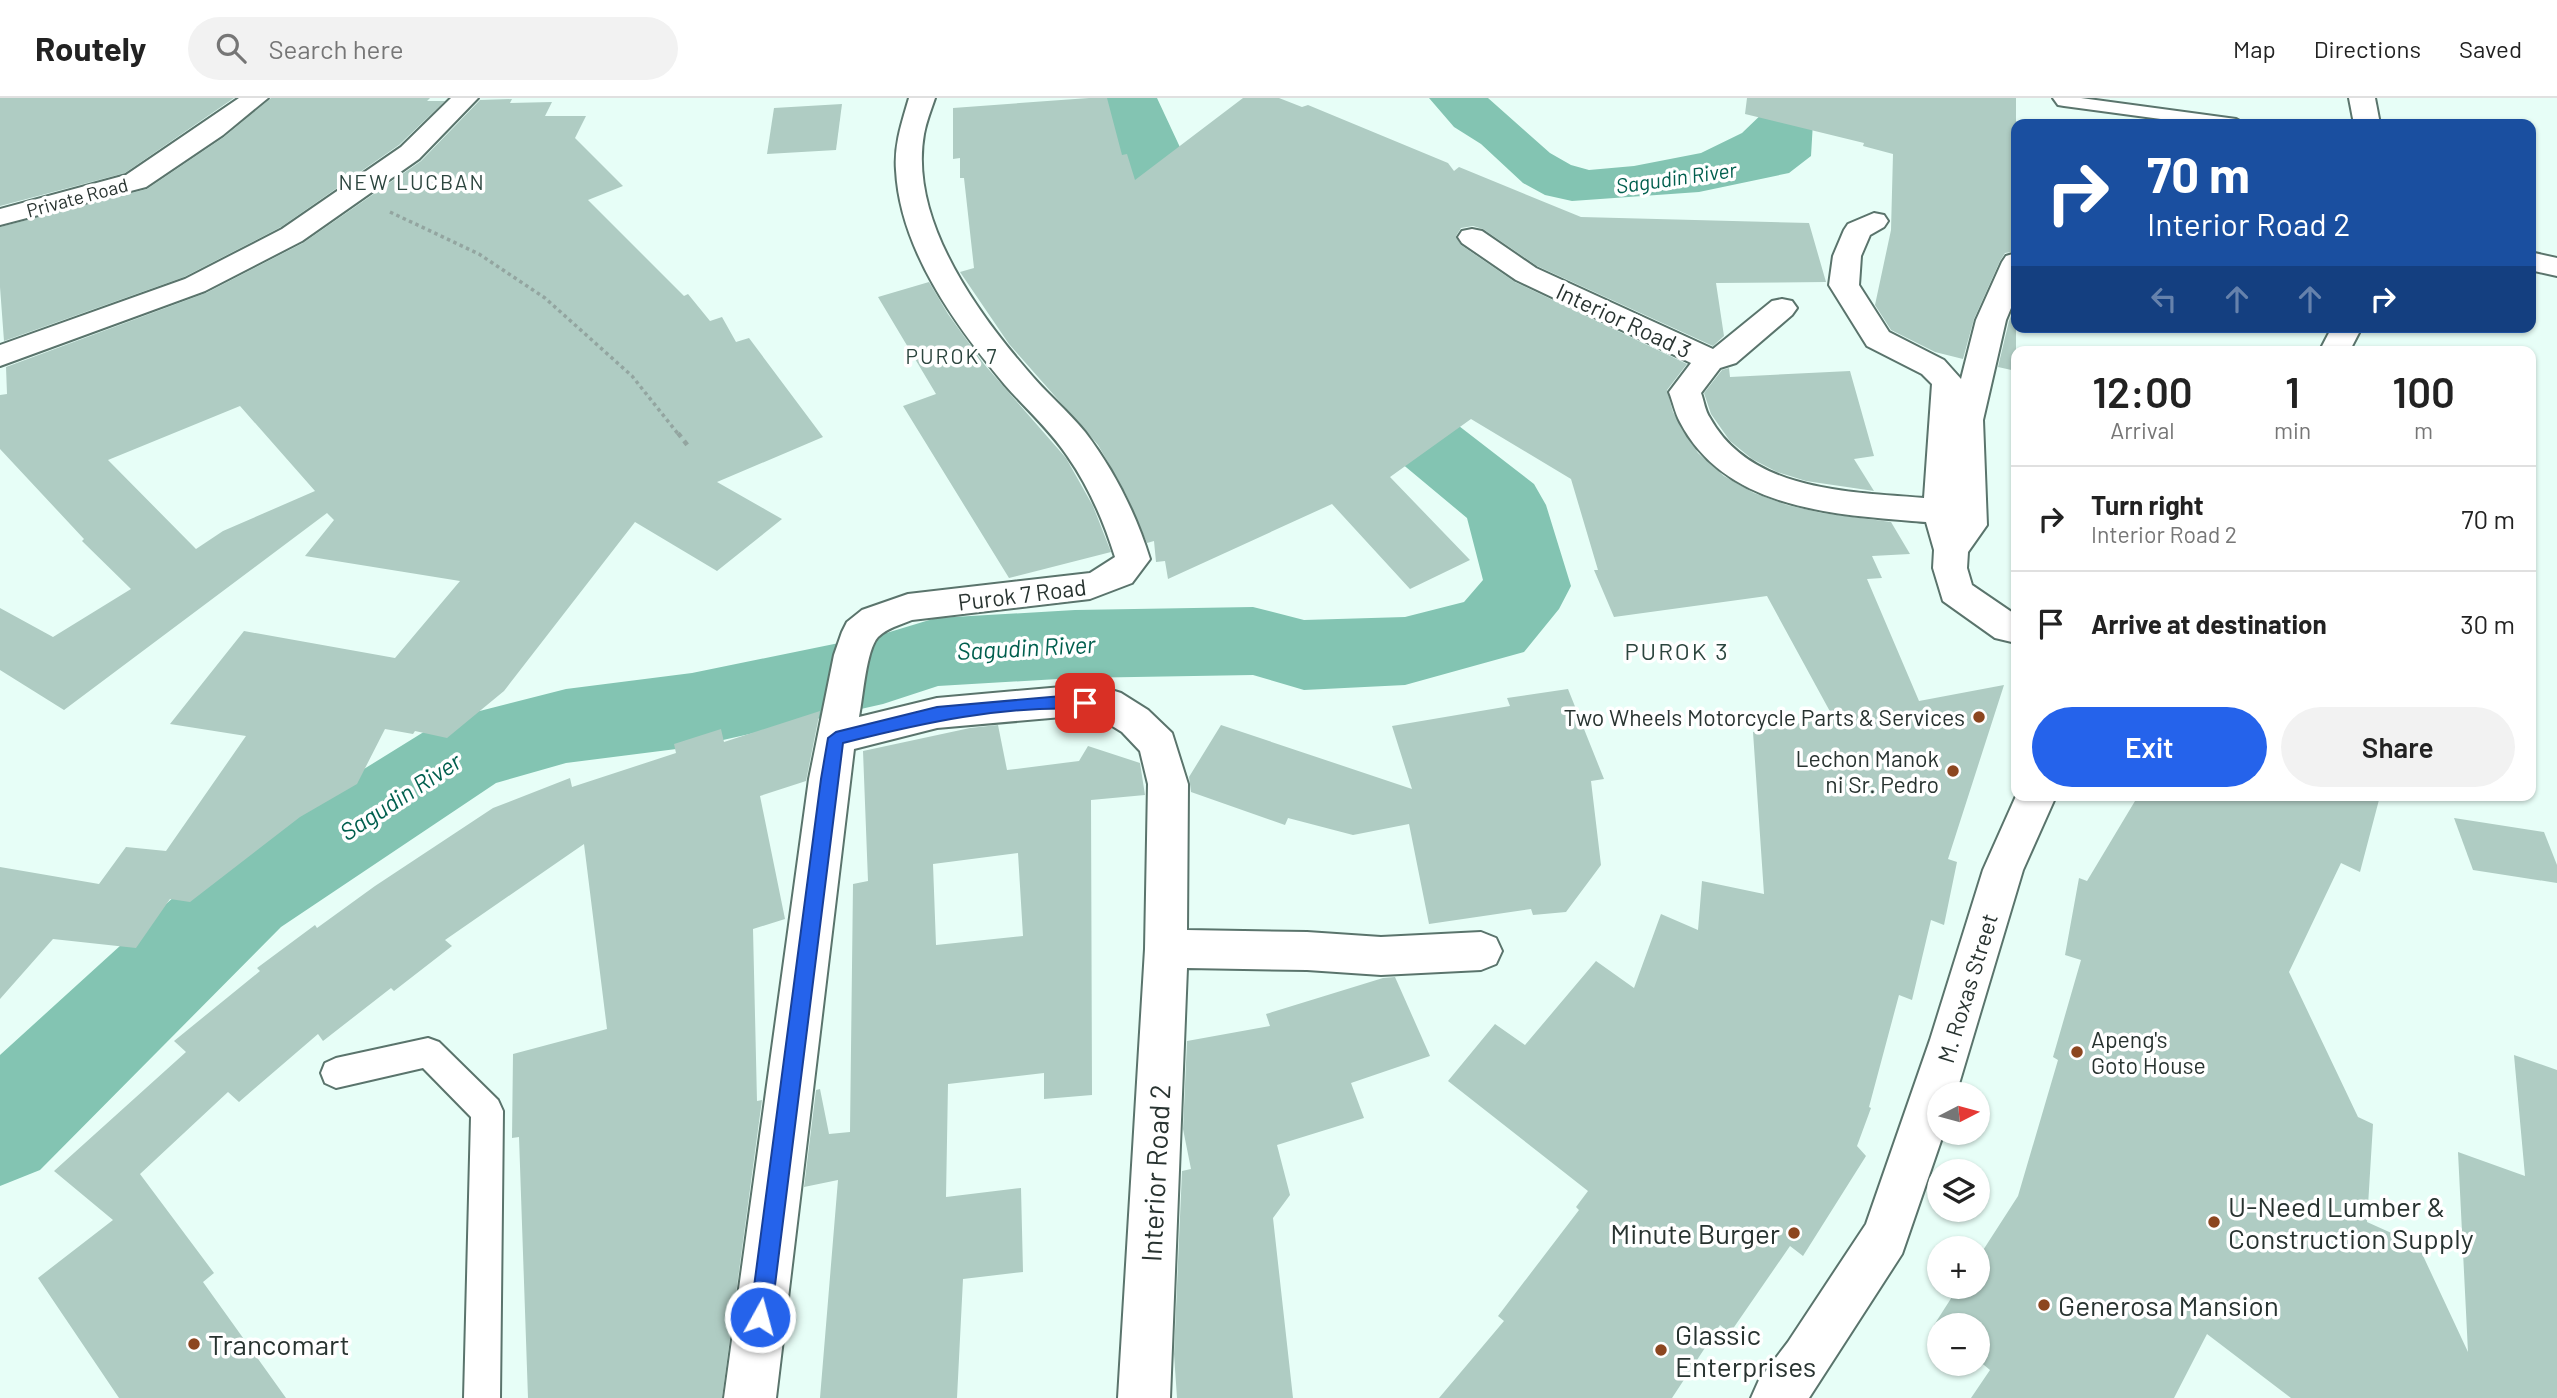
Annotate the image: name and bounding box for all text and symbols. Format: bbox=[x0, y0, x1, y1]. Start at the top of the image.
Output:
search box bbox=[188, 17, 678, 80]
text: Routely bbox=[35, 28, 146, 68]
icon: search bbox=[212, 29, 250, 67]
text: Search here bbox=[268, 33, 404, 64]
text: Map bbox=[2233, 34, 2276, 63]
text: Directions bbox=[2314, 34, 2421, 63]
text: Saved bbox=[2459, 34, 2522, 63]
text: 70 m bbox=[2147, 144, 2250, 203]
icon: right bbox=[2032, 147, 2123, 238]
water label: Sagudin River bbox=[1614, 156, 1738, 198]
district label: NEW LUCBAN bbox=[338, 169, 486, 194]
street label: Private Road bbox=[24, 172, 130, 222]
text: Interior Road 2 bbox=[2147, 204, 2350, 242]
street label: Interior Road 3 bbox=[1552, 277, 1696, 363]
icon: left bbox=[2145, 280, 2183, 318]
icon: ahead bbox=[2218, 280, 2256, 318]
icon: ahead bbox=[2291, 280, 2329, 318]
icon: right bbox=[2364, 280, 2402, 318]
district label: PUROK 7 bbox=[906, 343, 998, 368]
text: 12:00 bbox=[2092, 366, 2193, 416]
text: 1 bbox=[2285, 366, 2300, 416]
text: 100 bbox=[2392, 366, 2455, 416]
text: Arrival bbox=[2110, 416, 2175, 444]
text: min bbox=[2274, 416, 2311, 444]
text: m bbox=[2414, 416, 2433, 444]
text: Turn right bbox=[2091, 489, 2204, 520]
icon: right bbox=[2032, 500, 2070, 538]
text: 70 m bbox=[2461, 503, 2515, 534]
text: Interior Road 2 bbox=[2091, 520, 2237, 548]
street label: Purok 7 Road bbox=[956, 572, 1088, 616]
icon: arrive bbox=[2032, 605, 2070, 643]
text: Arrive at destination bbox=[2091, 608, 2327, 639]
text: 30 m bbox=[2460, 608, 2515, 639]
water label: Sagudin River bbox=[956, 629, 1098, 665]
district label: PUROK 3 bbox=[1624, 636, 1730, 665]
pin bbox=[1055, 673, 1115, 733]
icon: arrive bbox=[1066, 684, 1104, 722]
place label: Two Wheels Motorcycle Parts & Services bbox=[1563, 703, 1965, 731]
button: Exit bbox=[2032, 707, 2267, 787]
button: Share bbox=[2281, 707, 2515, 787]
marker: Two Wheels Motorcycle Parts & Services bbox=[1971, 709, 1987, 725]
place label: Lechon Manok ni Sr. Pedro bbox=[1795, 744, 1939, 798]
water label: Sagudin River bbox=[334, 745, 467, 846]
marker: Lechon Manok ni Sr. Pedro bbox=[1945, 763, 1961, 779]
street label: M. Roxas Street bbox=[1931, 910, 2003, 1066]
place label: Apeng's Goto House bbox=[2091, 1025, 2206, 1079]
marker: Apeng's Goto House bbox=[2069, 1044, 2085, 1060]
north arrow bbox=[1927, 1082, 1990, 1144]
map controls bbox=[1927, 1082, 1990, 1376]
street label: Interior Road 2 bbox=[1133, 1083, 1177, 1263]
button: layers bbox=[1927, 1159, 1990, 1222]
place label: U-Need Lumber & Construction Supply bbox=[2228, 1189, 2474, 1255]
marker: U-Need Lumber & Construction Supply bbox=[2206, 1214, 2222, 1230]
place label: Minute Burger bbox=[1610, 1216, 1780, 1250]
marker: Minute Burger bbox=[1786, 1225, 1802, 1241]
button: + bbox=[1927, 1236, 1990, 1299]
position arrow bbox=[723, 1280, 797, 1354]
place label: Generosa Mansion bbox=[2058, 1288, 2279, 1322]
marker: Generosa Mansion bbox=[2036, 1297, 2052, 1313]
button: − bbox=[1927, 1313, 1990, 1376]
place label: Glassic Enterprises bbox=[1675, 1317, 1816, 1383]
place label: Trancomart bbox=[208, 1327, 350, 1361]
marker: Trancomart bbox=[186, 1336, 202, 1352]
marker: Glassic Enterprises bbox=[1653, 1342, 1669, 1358]

